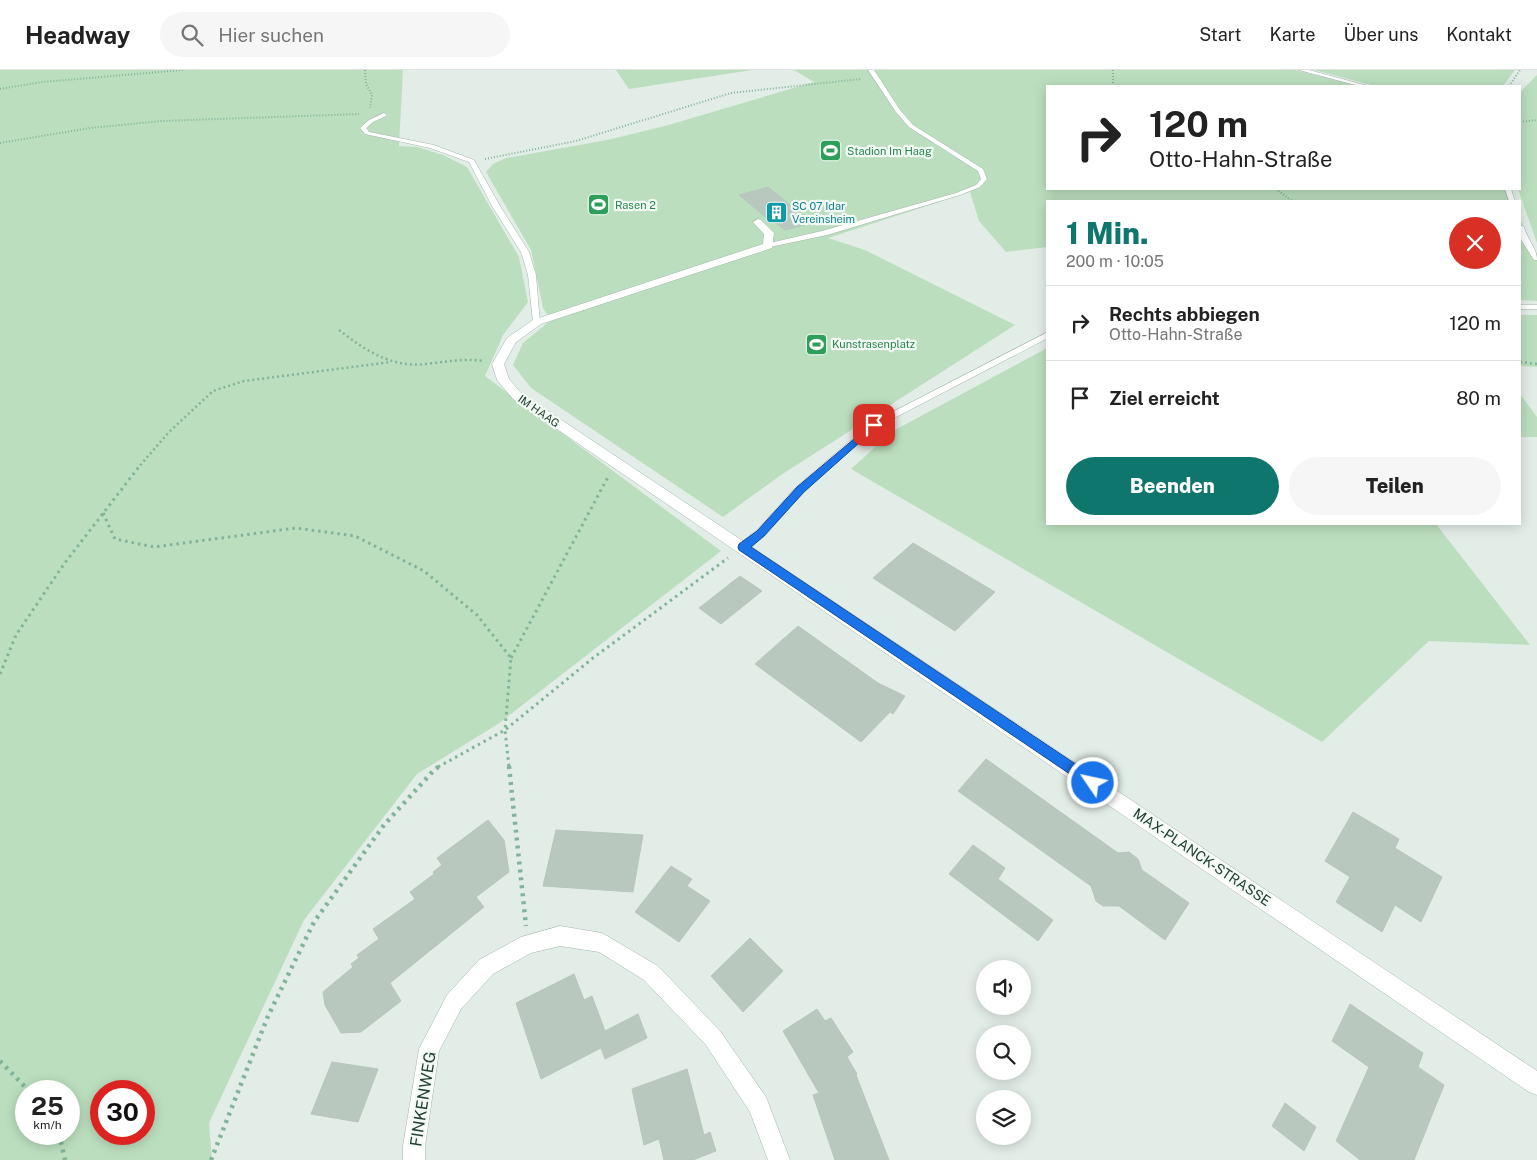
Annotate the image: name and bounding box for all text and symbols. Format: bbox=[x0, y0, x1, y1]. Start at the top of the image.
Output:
search box bbox=[160, 12, 510, 57]
text: Headway bbox=[25, 21, 130, 49]
icon: search bbox=[178, 21, 206, 49]
text: Hier suchen bbox=[218, 24, 324, 46]
text: Start bbox=[1199, 24, 1242, 45]
text: Karte bbox=[1270, 24, 1315, 45]
text: Über uns bbox=[1343, 24, 1418, 45]
text: Kontakt bbox=[1446, 24, 1512, 45]
text: 120 m bbox=[1149, 104, 1248, 145]
icon: right bbox=[1066, 105, 1131, 170]
sports icon: Stadion Im Haag bbox=[819, 139, 843, 163]
place label: Stadion Im Haag bbox=[847, 145, 932, 157]
text: Otto-Hahn-Straße bbox=[1149, 146, 1333, 172]
sports icon: Rasen 2 bbox=[587, 193, 611, 217]
place label: Rasen 2 bbox=[615, 199, 656, 211]
building icon: SC 07 Idar Vereinsheim bbox=[764, 200, 788, 224]
place label: SC 07 Idar Vereinsheim bbox=[792, 200, 855, 225]
text: 1 Min. bbox=[1066, 215, 1149, 251]
button: close bbox=[1449, 217, 1501, 269]
text: 200 m · 10:05 bbox=[1066, 252, 1164, 271]
text: Rechts abbiegen bbox=[1109, 303, 1260, 325]
icon: right bbox=[1066, 309, 1094, 337]
text: 120 m bbox=[1449, 312, 1501, 334]
text: Otto-Hahn-Straße bbox=[1109, 325, 1242, 344]
sports icon: Kunstrasenplatz bbox=[804, 332, 828, 356]
place label: Kunstrasenplatz bbox=[832, 338, 915, 350]
icon: arrive bbox=[1066, 384, 1094, 412]
text: Ziel erreicht bbox=[1109, 387, 1220, 409]
text: 80 m bbox=[1456, 387, 1501, 409]
street label: IM HAAG bbox=[516, 393, 562, 429]
pin bbox=[853, 404, 895, 446]
icon: arrive bbox=[860, 411, 888, 439]
button: Beenden bbox=[1066, 457, 1279, 515]
button: Teilen bbox=[1289, 457, 1501, 515]
position arrow bbox=[1066, 756, 1118, 808]
street label: MAX-PLANCK-STRASSE bbox=[1130, 805, 1274, 909]
map controls bbox=[976, 960, 1031, 1145]
button: sound bbox=[976, 960, 1031, 1015]
button: search bbox=[976, 1025, 1031, 1080]
street label: FINKENWEG bbox=[406, 1050, 440, 1148]
speed limit sign: 30 bbox=[90, 1080, 155, 1145]
button: layers bbox=[976, 1090, 1031, 1145]
text: 25 bbox=[31, 1091, 64, 1121]
text: km/h bbox=[33, 1118, 62, 1132]

